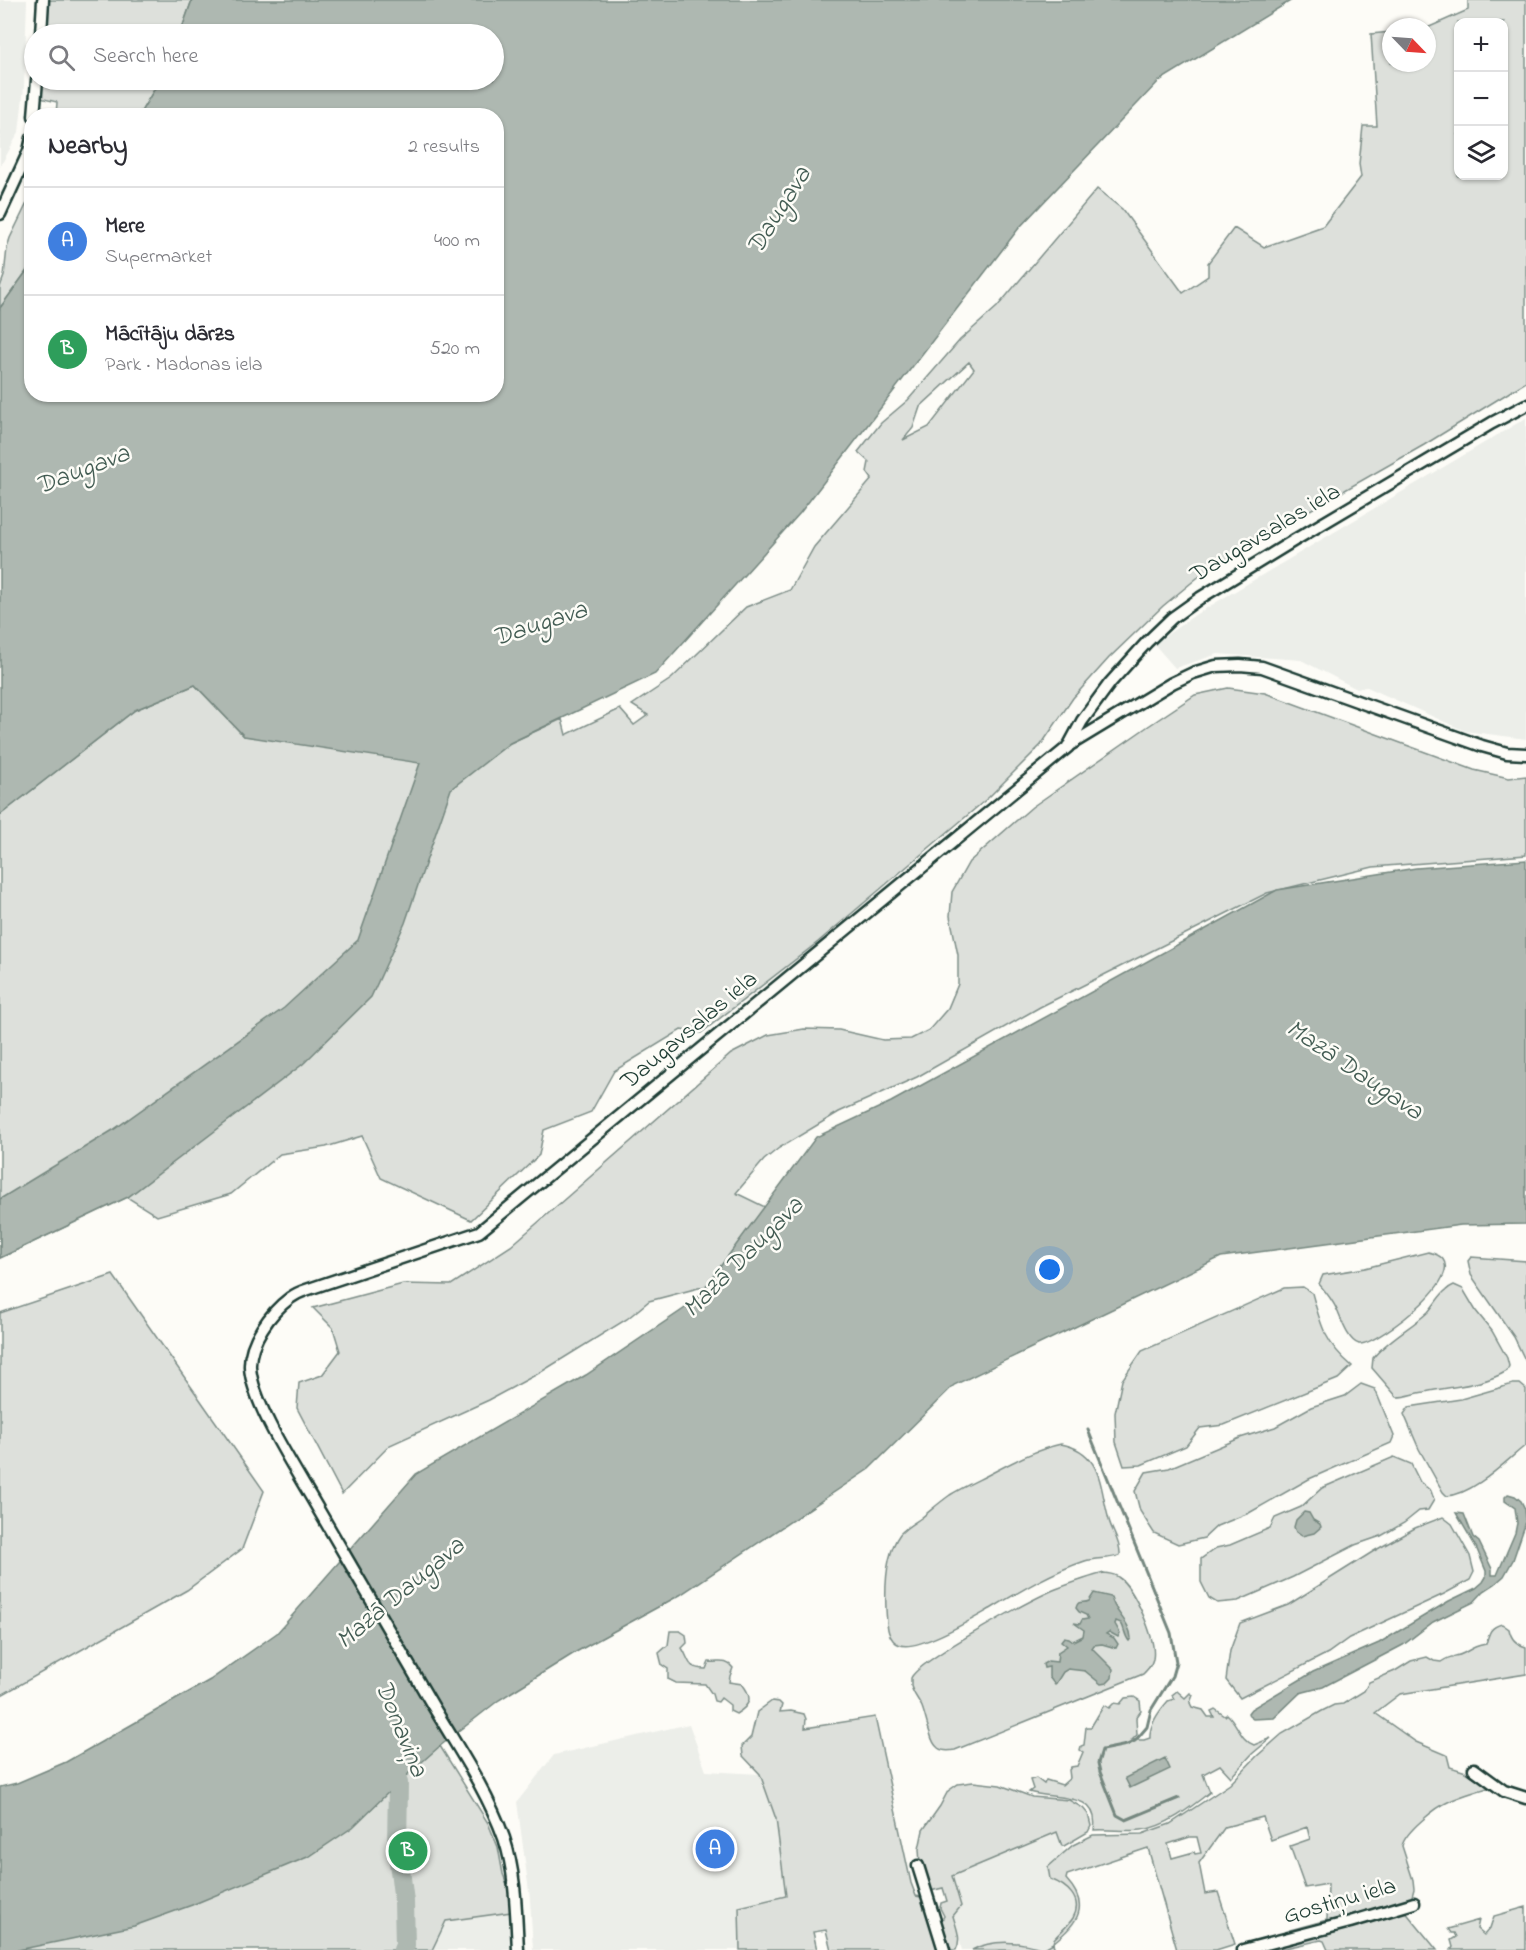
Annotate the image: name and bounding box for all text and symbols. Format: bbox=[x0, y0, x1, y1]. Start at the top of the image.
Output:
north arrow bbox=[1382, 18, 1436, 72]
map controls bbox=[1454, 18, 1508, 180]
button: + bbox=[1454, 18, 1508, 72]
search box bbox=[24, 24, 504, 90]
icon: search bbox=[45, 41, 78, 74]
text: Search here bbox=[93, 41, 198, 73]
button: − bbox=[1454, 72, 1508, 126]
button: layers bbox=[1454, 126, 1508, 180]
text: Nearby bbox=[48, 128, 127, 166]
text: 2 results bbox=[408, 133, 480, 162]
water label: Daugava bbox=[738, 159, 823, 263]
text: Mere bbox=[105, 211, 145, 243]
text: A bbox=[61, 227, 74, 256]
text: 400 m bbox=[434, 227, 480, 256]
text: Supermarket bbox=[105, 243, 212, 272]
text: Mācītāju dārzs bbox=[105, 319, 235, 351]
text: B bbox=[61, 335, 74, 364]
text: 520 m bbox=[429, 335, 480, 364]
text: Park · Madonas iela bbox=[105, 351, 263, 380]
water label: Daugava bbox=[31, 435, 136, 506]
street label: Daugavsalas iela bbox=[1183, 475, 1348, 593]
water label: Daugava bbox=[488, 592, 593, 658]
street label: Daugavsalas iela bbox=[613, 963, 766, 1100]
water label: Mazā Daugava bbox=[1278, 1011, 1431, 1131]
water label: Mazā Daugava bbox=[675, 1188, 814, 1327]
your location bbox=[1035, 1255, 1064, 1284]
water label: Mazā Daugava bbox=[328, 1528, 475, 1659]
water label: Donaviņa bbox=[363, 1675, 437, 1784]
pin: A bbox=[696, 1826, 734, 1872]
pin: B bbox=[388, 1828, 428, 1874]
street label: Gostiņu iela bbox=[1280, 1869, 1400, 1935]

